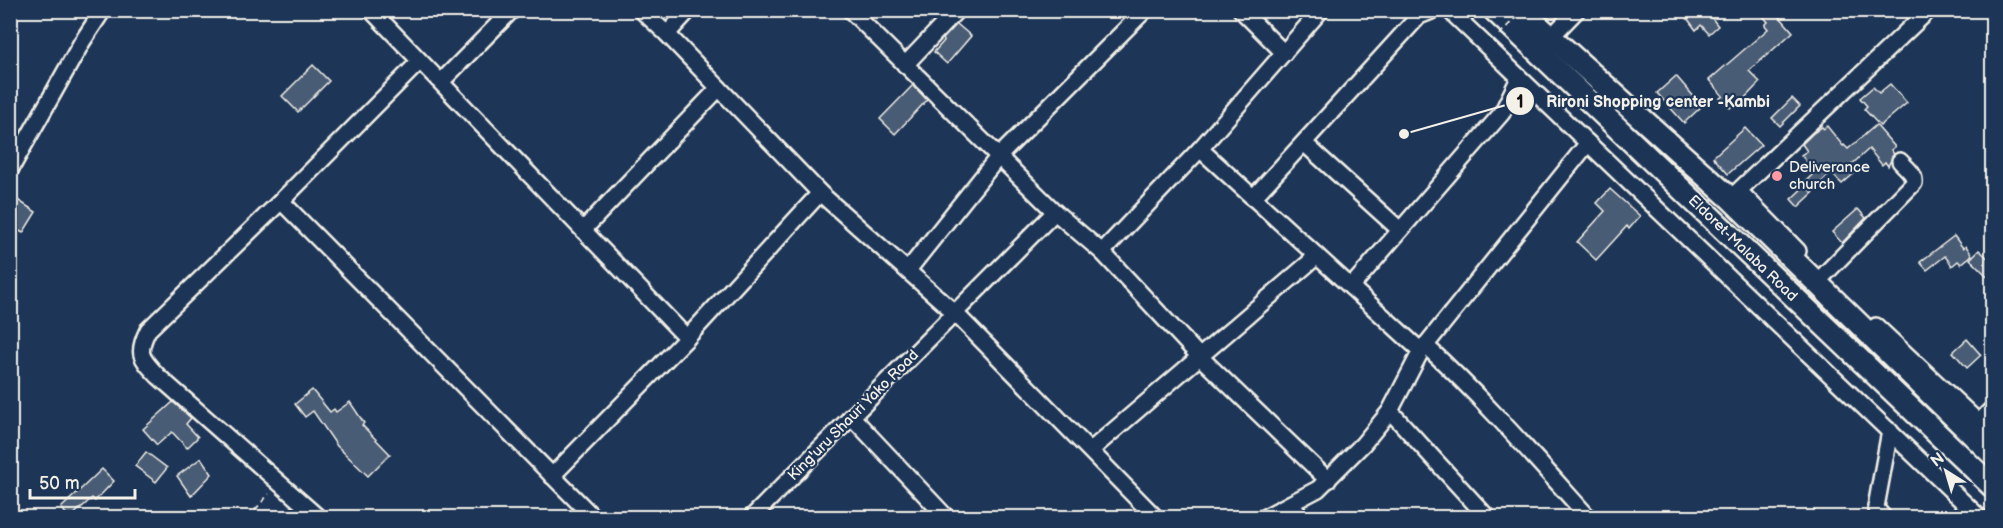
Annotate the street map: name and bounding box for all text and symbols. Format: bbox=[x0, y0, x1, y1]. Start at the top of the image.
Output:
callout: Rironi Shopping center -Kambi bbox=[1505, 84, 1782, 118]
text: 1 bbox=[1516, 92, 1524, 113]
text: Rironi Shopping center -Kambi bbox=[1546, 93, 1770, 112]
place label: Deliverance church bbox=[1789, 158, 1870, 194]
marker: Deliverance church bbox=[1770, 169, 1784, 183]
street label: Eldoret-Malaba Road bbox=[1684, 191, 1801, 305]
street label: King'uru Shauri Yako Road bbox=[784, 346, 923, 485]
north arrow bbox=[1916, 441, 1976, 501]
text: N bbox=[1927, 449, 1948, 471]
scale bar bbox=[30, 462, 135, 500]
text: 50 m bbox=[39, 473, 80, 494]

